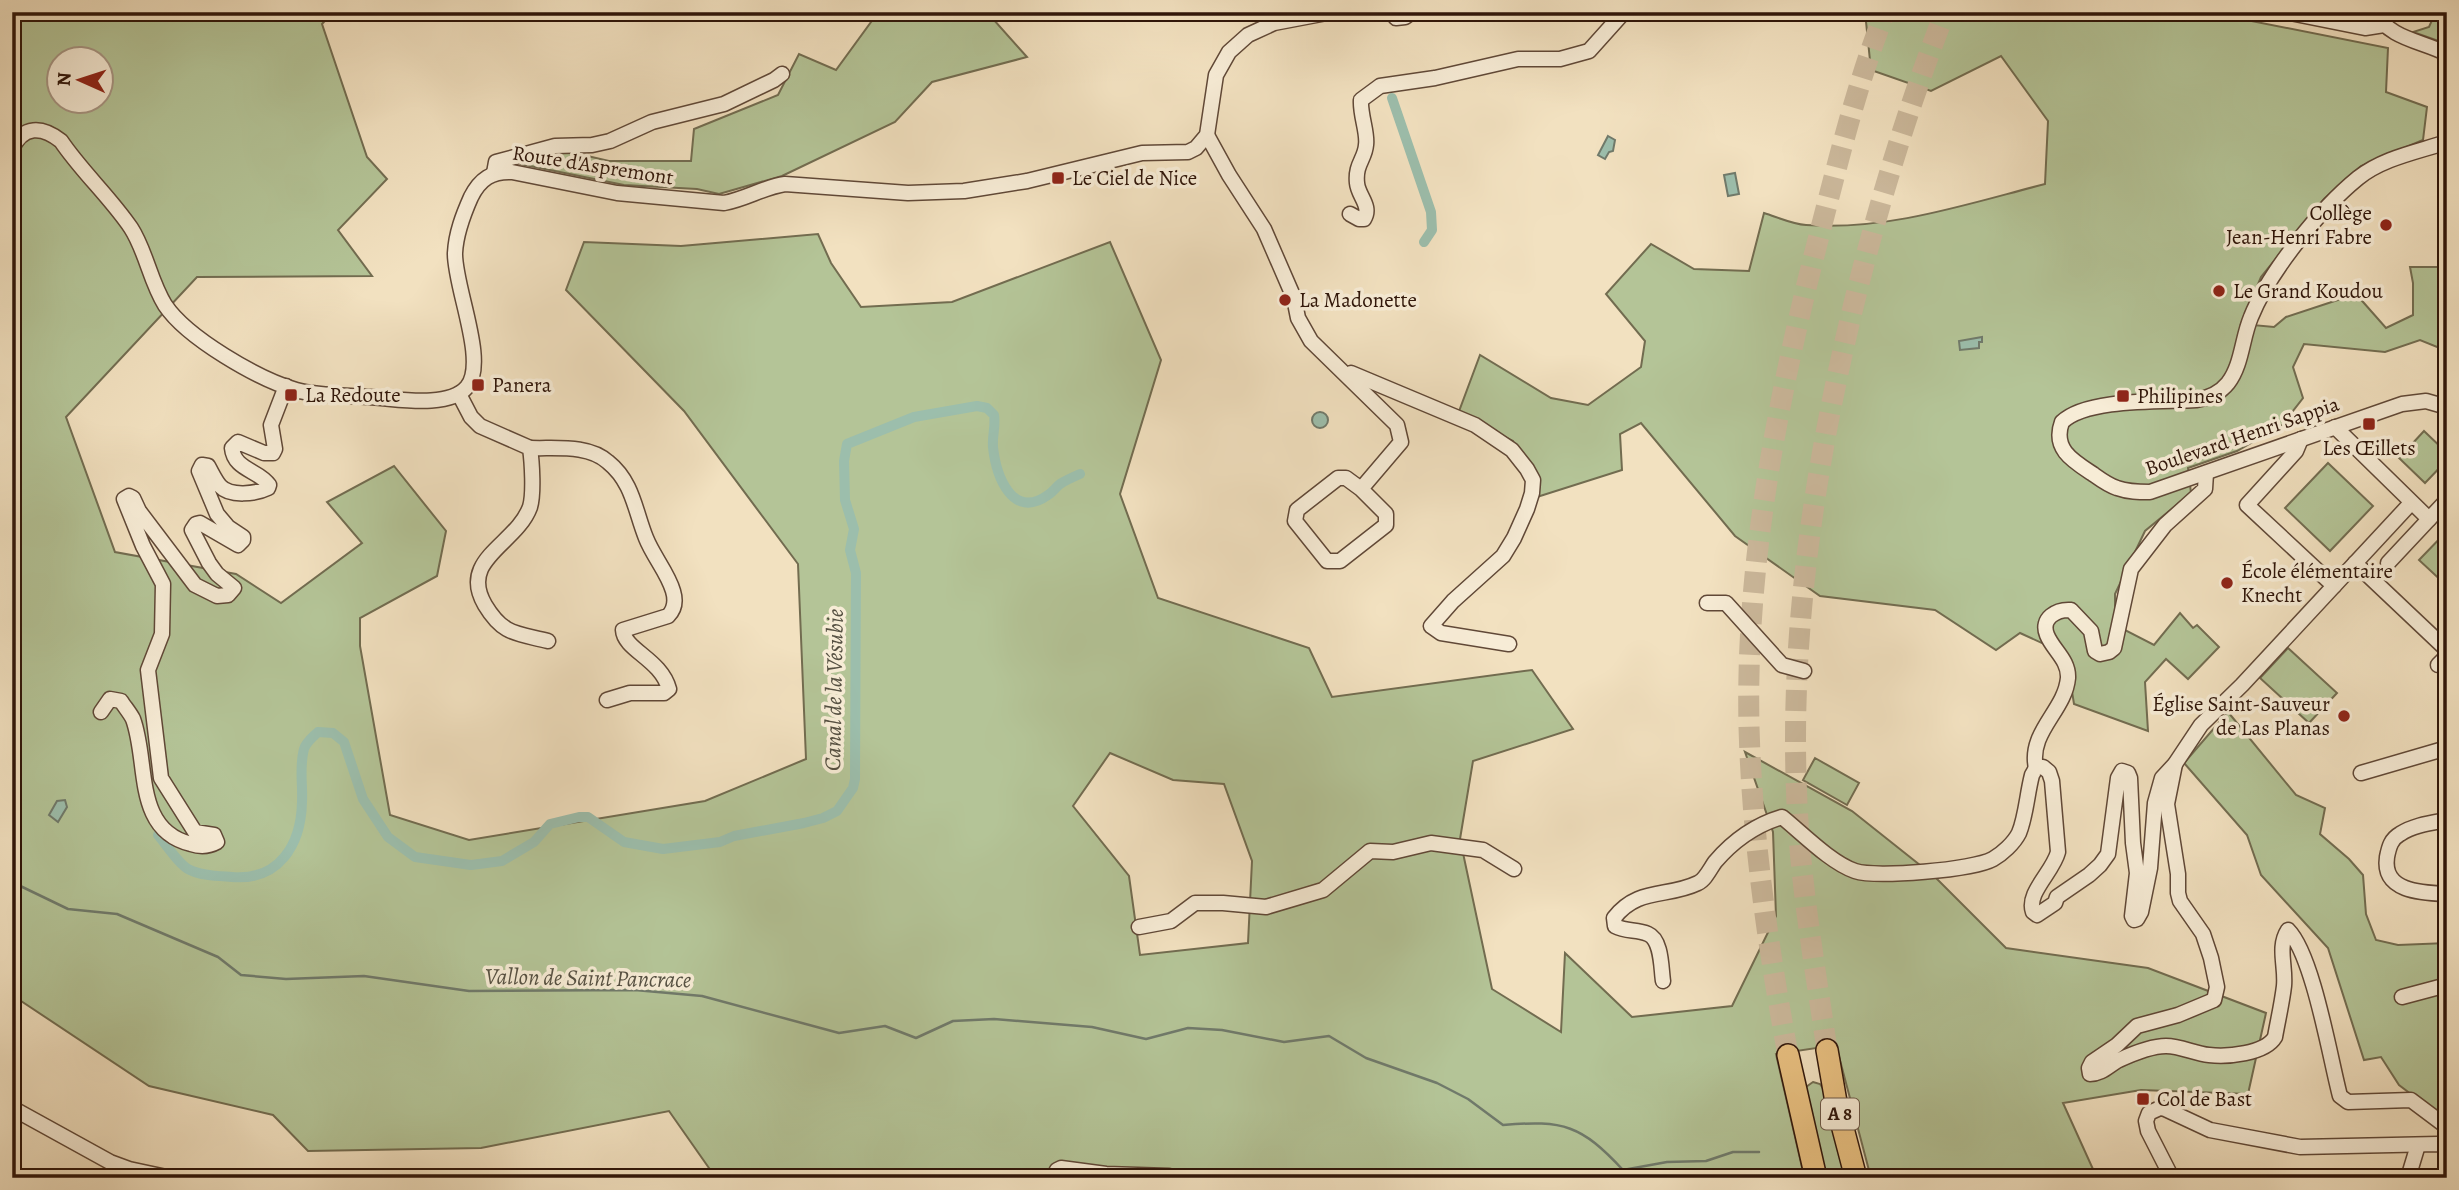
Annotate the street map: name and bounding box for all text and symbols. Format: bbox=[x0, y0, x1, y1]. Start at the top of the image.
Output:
north arrow bbox=[46, 46, 116, 116]
text: N bbox=[51, 71, 77, 87]
street label: Route d'Aspremont bbox=[510, 138, 676, 192]
place label: Le Ciel de Nice bbox=[1072, 164, 1197, 192]
marker: Le Ciel de Nice bbox=[1050, 170, 1066, 186]
place label: Collège Jean-Henri Fabre bbox=[2226, 199, 2372, 251]
marker: Collège Jean-Henri Fabre bbox=[2378, 217, 2394, 233]
place label: Le Grand Koudou bbox=[2233, 277, 2383, 305]
marker: Le Grand Koudou bbox=[2211, 283, 2227, 299]
place label: La Madonette bbox=[1299, 286, 1417, 314]
marker: La Madonette bbox=[1277, 292, 1293, 308]
place label: Panera bbox=[492, 371, 552, 399]
marker: Panera bbox=[470, 377, 486, 393]
place label: La Redoute bbox=[305, 381, 401, 409]
place label: Philipines bbox=[2137, 382, 2223, 410]
marker: La Redoute bbox=[283, 387, 299, 403]
marker: Philipines bbox=[2115, 388, 2131, 404]
street label: Boulevard Henri Sappia bbox=[2141, 390, 2343, 482]
marker: Les Œillets bbox=[2361, 416, 2377, 432]
place label: Les Œillets bbox=[2322, 434, 2416, 462]
place label: École élémentaire Knecht bbox=[2241, 557, 2393, 609]
marker: École élémentaire Knecht bbox=[2219, 575, 2235, 591]
water label: Canal de la Vésubie bbox=[817, 609, 851, 771]
place label: Église Saint-Sauveur de Las Planas bbox=[2152, 690, 2330, 742]
marker: Église Saint-Sauveur de Las Planas bbox=[2336, 708, 2352, 724]
water label: Vallon de Saint Pancrace bbox=[485, 961, 691, 995]
place label: Col de Bast bbox=[2157, 1085, 2252, 1113]
marker: Col de Bast bbox=[2135, 1091, 2151, 1107]
road number: A 8 bbox=[1821, 1098, 1859, 1130]

